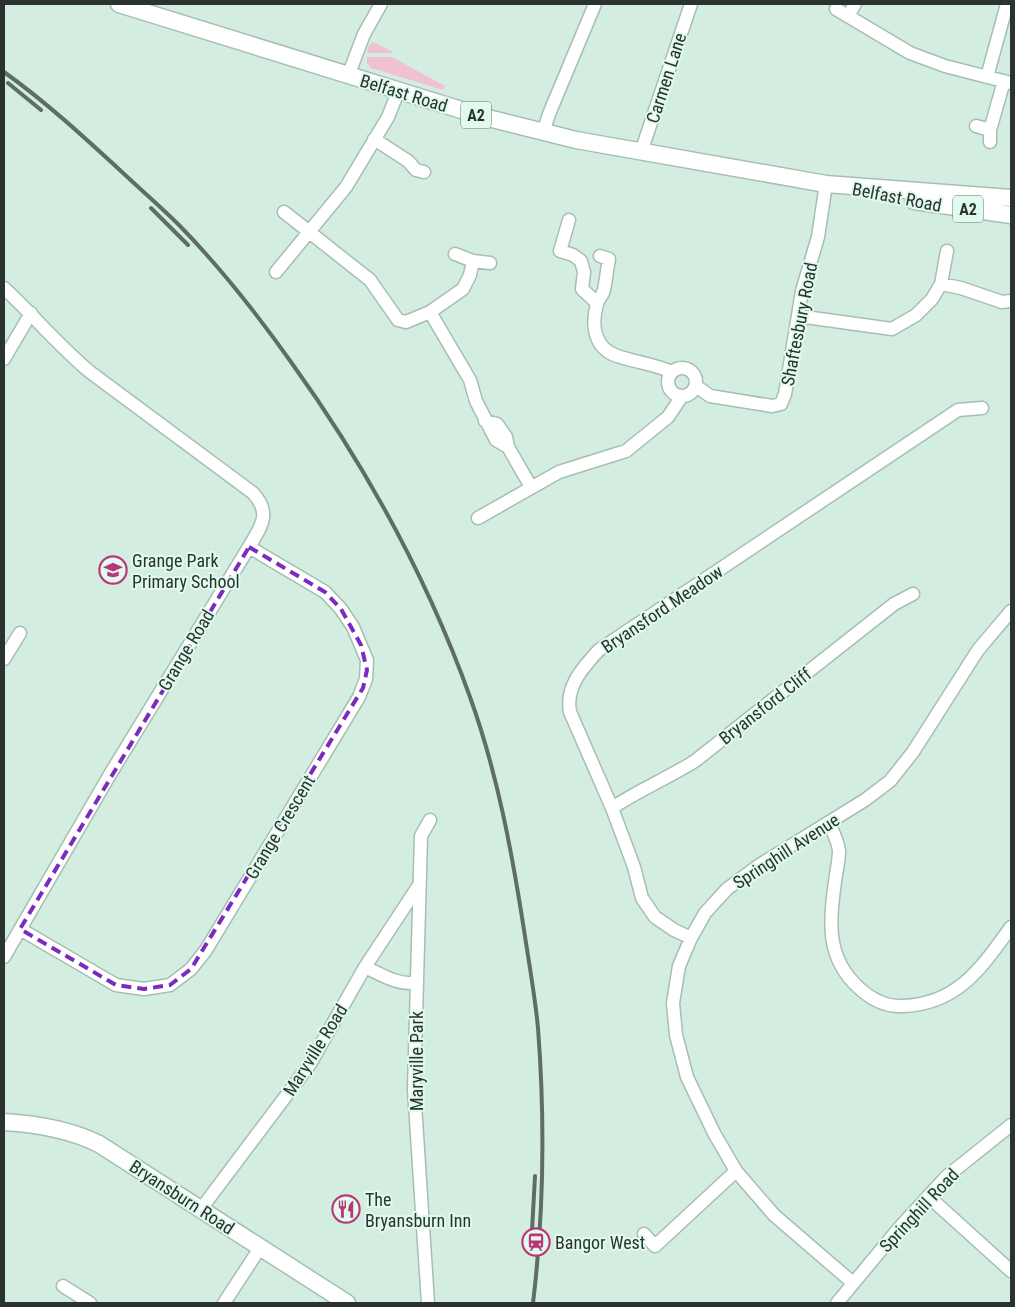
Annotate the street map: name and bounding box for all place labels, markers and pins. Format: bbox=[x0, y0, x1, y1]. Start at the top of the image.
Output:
place label: Grange Park Primary School bbox=[132, 550, 240, 592]
school or university icon: Grange Park Primary School bbox=[98, 555, 128, 585]
place label: The Bryansburn Inn bbox=[365, 1189, 471, 1231]
restaurant icon: The Bryansburn Inn bbox=[331, 1194, 361, 1224]
station icon: Bangor West bbox=[521, 1227, 551, 1257]
place label: Bangor West bbox=[555, 1232, 645, 1253]

